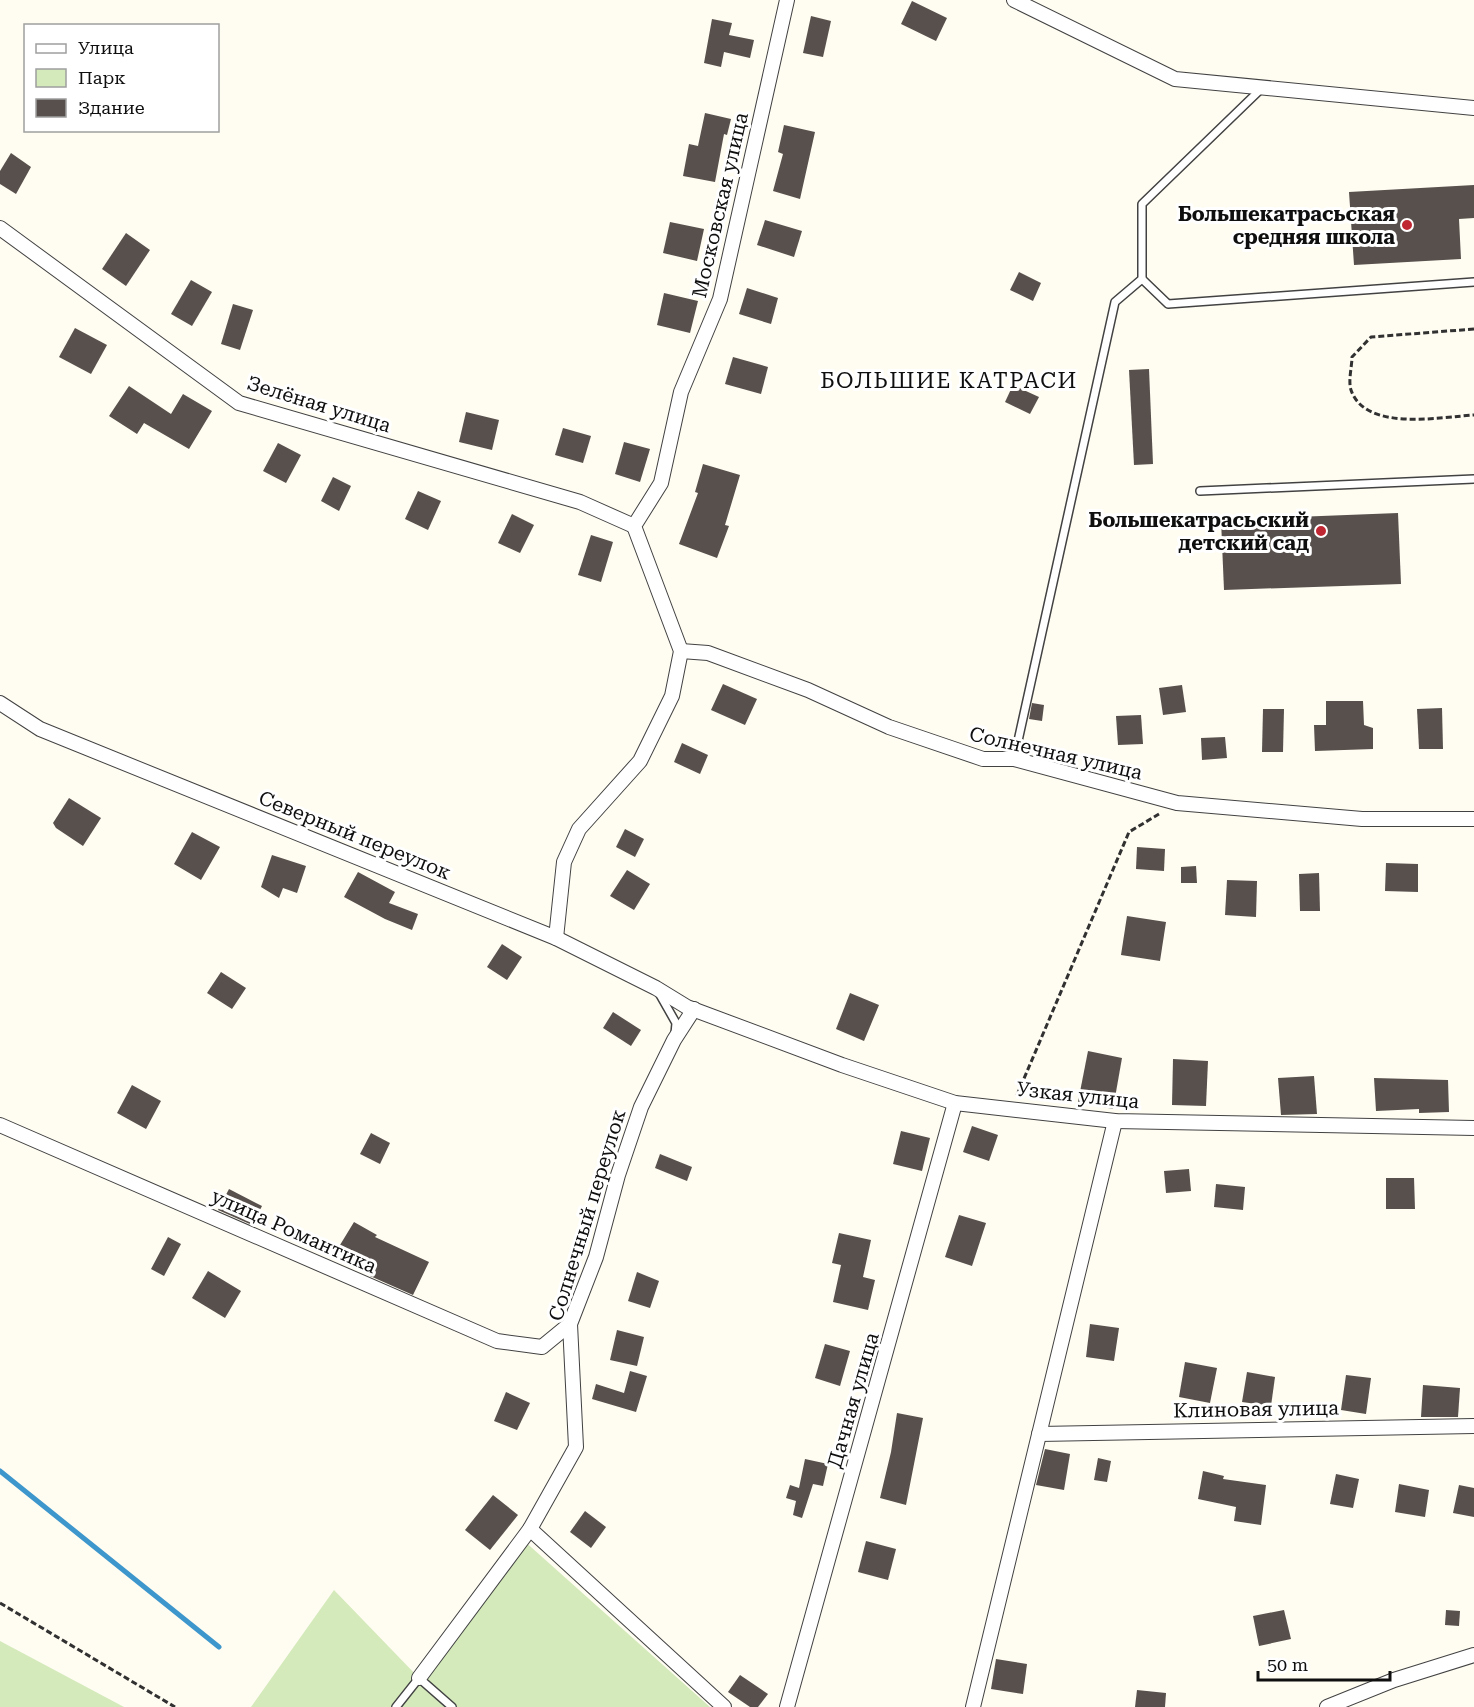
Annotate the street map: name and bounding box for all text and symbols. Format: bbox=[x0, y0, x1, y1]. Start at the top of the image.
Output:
legend bbox=[24, 24, 219, 132]
text: Улица bbox=[78, 37, 134, 58]
text: Парк bbox=[78, 67, 126, 88]
text: Здание bbox=[78, 97, 145, 118]
street label: Московская улица bbox=[687, 110, 753, 300]
place label: Большекатрасьская средняя школа bbox=[1178, 202, 1395, 249]
marker: Большекатрасьская средняя школа bbox=[1400, 218, 1414, 232]
district label: БОЛЬШИЕ КАТРАСИ bbox=[820, 368, 1078, 393]
street label: Зелёная улица bbox=[244, 371, 394, 437]
place label: Большекатрасьский детский сад bbox=[1088, 508, 1309, 555]
marker: Большекатрасьский детский сад bbox=[1314, 524, 1328, 538]
street label: Солнечная улица bbox=[967, 721, 1145, 785]
street label: Северный переулок bbox=[255, 785, 455, 885]
street label: Узкая улица bbox=[1016, 1077, 1141, 1113]
street label: Солнечный переулок bbox=[543, 1106, 631, 1324]
street label: улица Романтика bbox=[208, 1184, 381, 1278]
street label: Дачная улица bbox=[822, 1329, 884, 1471]
street label: Клиновая улица bbox=[1173, 1396, 1339, 1422]
scale bar bbox=[1258, 1644, 1390, 1682]
text: 50 m bbox=[1267, 1654, 1308, 1675]

